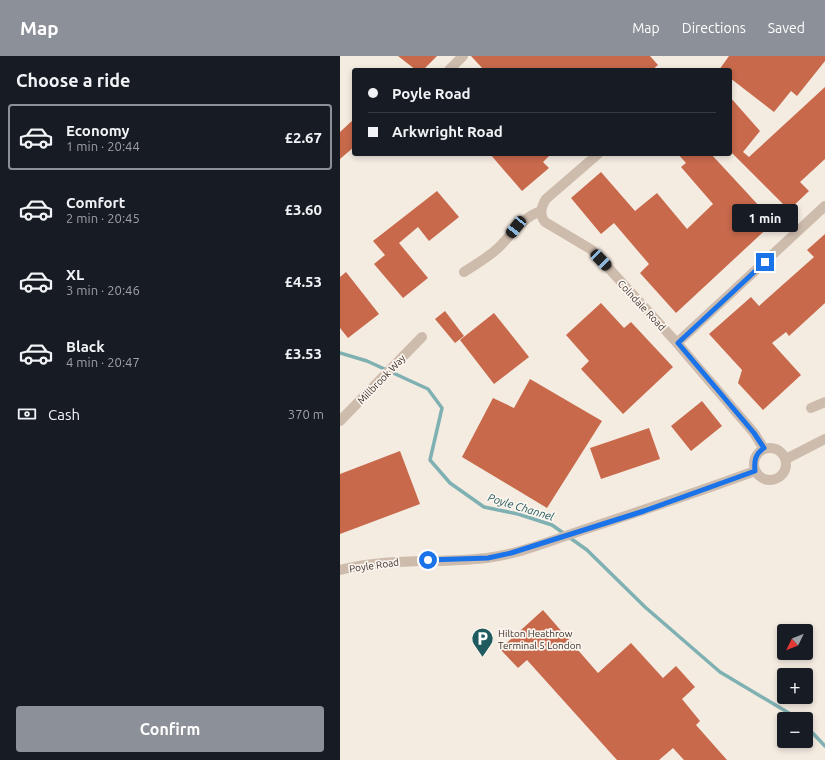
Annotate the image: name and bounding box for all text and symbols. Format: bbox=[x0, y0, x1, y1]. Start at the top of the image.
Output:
text: Map bbox=[20, 17, 59, 39]
text: Map bbox=[632, 20, 660, 36]
text: Directions bbox=[682, 20, 746, 36]
text: Saved bbox=[768, 20, 805, 36]
text: Choose a ride bbox=[16, 70, 130, 90]
text: Poyle Road bbox=[392, 85, 471, 102]
icon: car bbox=[18, 119, 54, 155]
text: Economy bbox=[66, 122, 130, 139]
text: Arkwright Road bbox=[392, 123, 503, 140]
text: £2.67 bbox=[284, 129, 322, 146]
text: 1 min · 20:44 bbox=[66, 139, 140, 153]
icon: car bbox=[18, 191, 54, 227]
text: Comfort bbox=[66, 194, 125, 211]
text: £3.60 bbox=[284, 201, 322, 218]
callout: 1 min bbox=[732, 204, 798, 232]
text: 2 min · 20:45 bbox=[66, 211, 140, 225]
text: 1 min bbox=[749, 211, 781, 225]
car bbox=[504, 214, 528, 240]
car bbox=[588, 247, 614, 273]
route end bbox=[756, 253, 774, 271]
icon: car bbox=[18, 263, 54, 299]
text: XL bbox=[66, 266, 84, 283]
text: £4.53 bbox=[284, 273, 322, 290]
street label: Colndale Road bbox=[616, 278, 668, 333]
text: 3 min · 20:46 bbox=[66, 283, 140, 297]
icon: car bbox=[18, 335, 54, 371]
text: Black bbox=[66, 338, 105, 355]
text: £3.53 bbox=[284, 345, 322, 362]
street label: Millbrook Way bbox=[355, 352, 408, 406]
text: 4 min · 20:47 bbox=[66, 355, 140, 369]
icon: cash bbox=[16, 403, 38, 425]
text: Cash bbox=[48, 406, 80, 423]
text: 370 m bbox=[288, 407, 324, 421]
water label: Poyle Channel bbox=[487, 491, 555, 523]
route start bbox=[419, 551, 437, 569]
street label: Poyle Road bbox=[349, 557, 400, 574]
north arrow bbox=[777, 624, 813, 660]
map controls bbox=[777, 624, 813, 748]
parking icon: Hilton Heathrow Terminal 5 London bbox=[469, 626, 495, 659]
place label: Hilton Heathrow Terminal 5 London bbox=[498, 628, 581, 651]
button: + bbox=[777, 668, 813, 704]
button: Confirm bbox=[16, 706, 324, 752]
button: − bbox=[777, 712, 813, 748]

